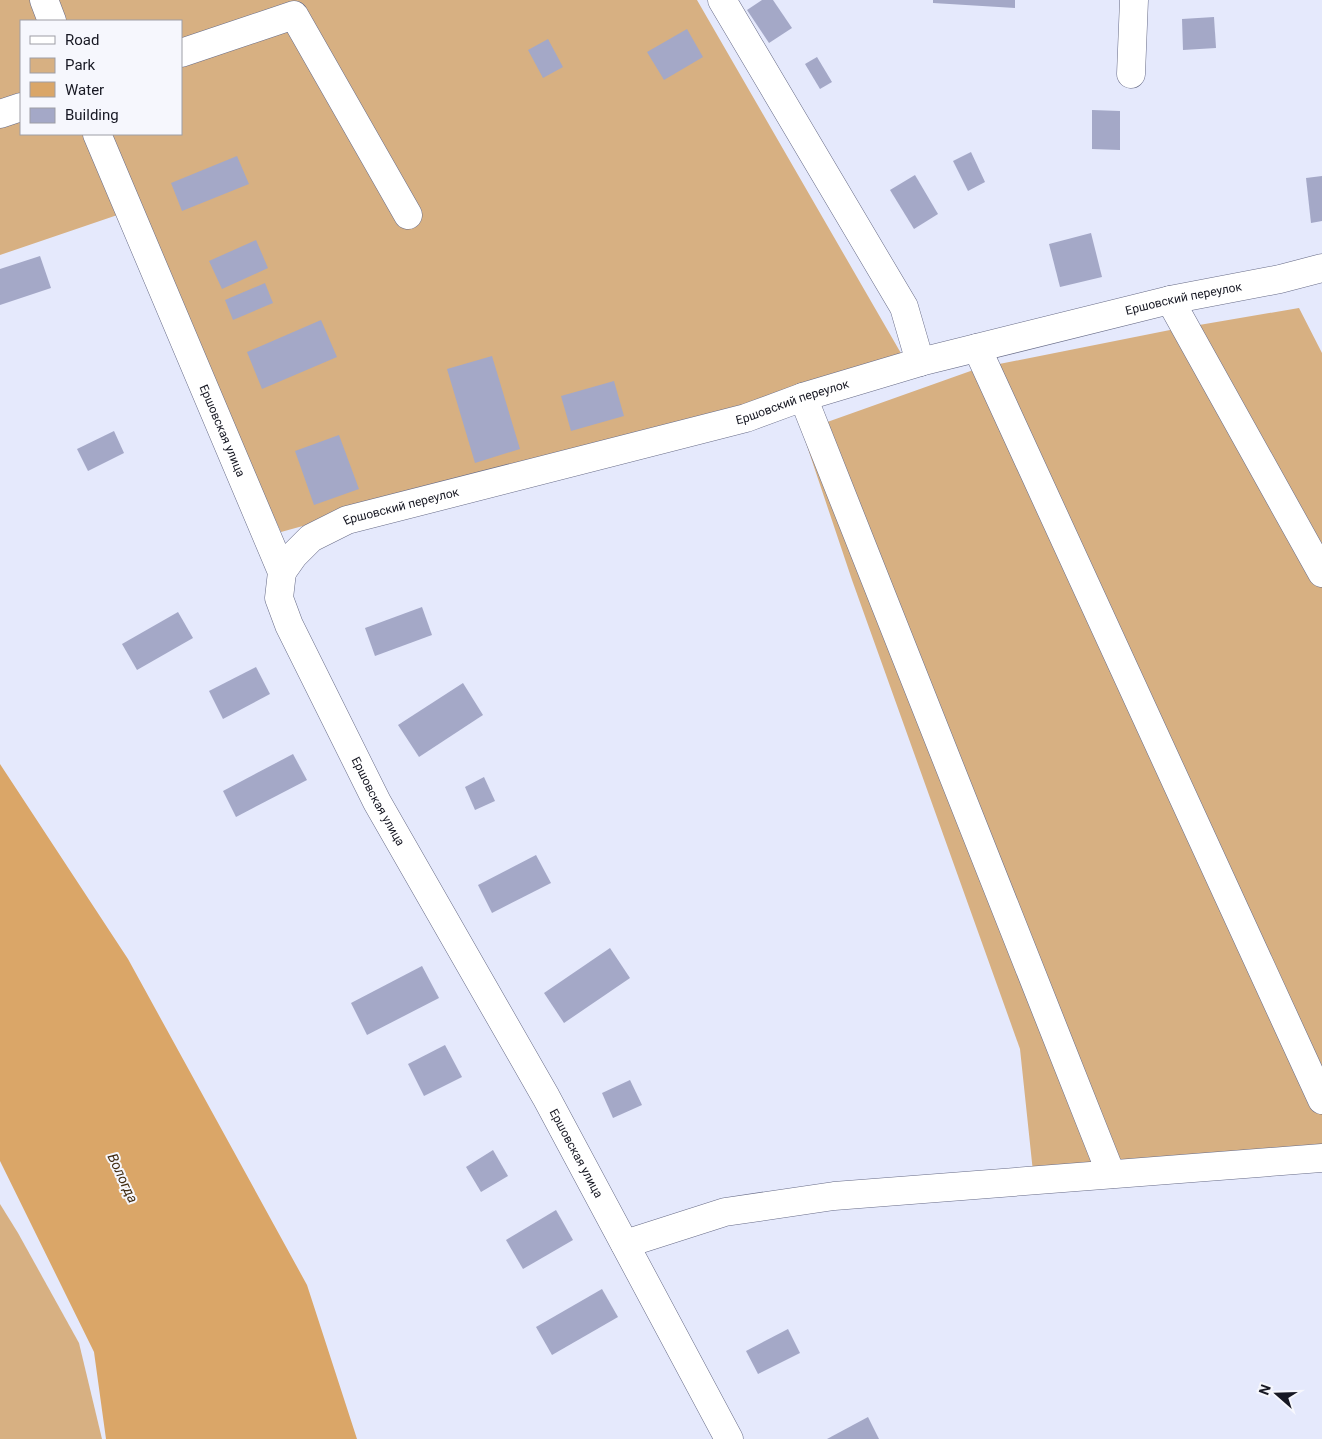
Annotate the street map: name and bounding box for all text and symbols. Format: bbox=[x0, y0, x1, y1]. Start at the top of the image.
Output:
legend bbox=[20, 20, 182, 135]
text: Road bbox=[65, 31, 99, 49]
text: Park bbox=[65, 56, 96, 74]
text: Water bbox=[65, 81, 104, 99]
text: Building bbox=[65, 106, 119, 124]
street label: Ершовский переулок bbox=[1124, 279, 1244, 318]
street label: Ершовский переулок bbox=[734, 376, 851, 427]
street label: Ершовская улица bbox=[197, 382, 248, 479]
street label: Ершовский переулок bbox=[341, 485, 461, 528]
street label: Ершовская улица bbox=[349, 755, 408, 848]
street label: Ершовская улица bbox=[547, 1106, 606, 1200]
water label: Вологда bbox=[105, 1151, 141, 1205]
north arrow bbox=[1252, 1369, 1302, 1419]
text: N bbox=[1256, 1382, 1274, 1397]

